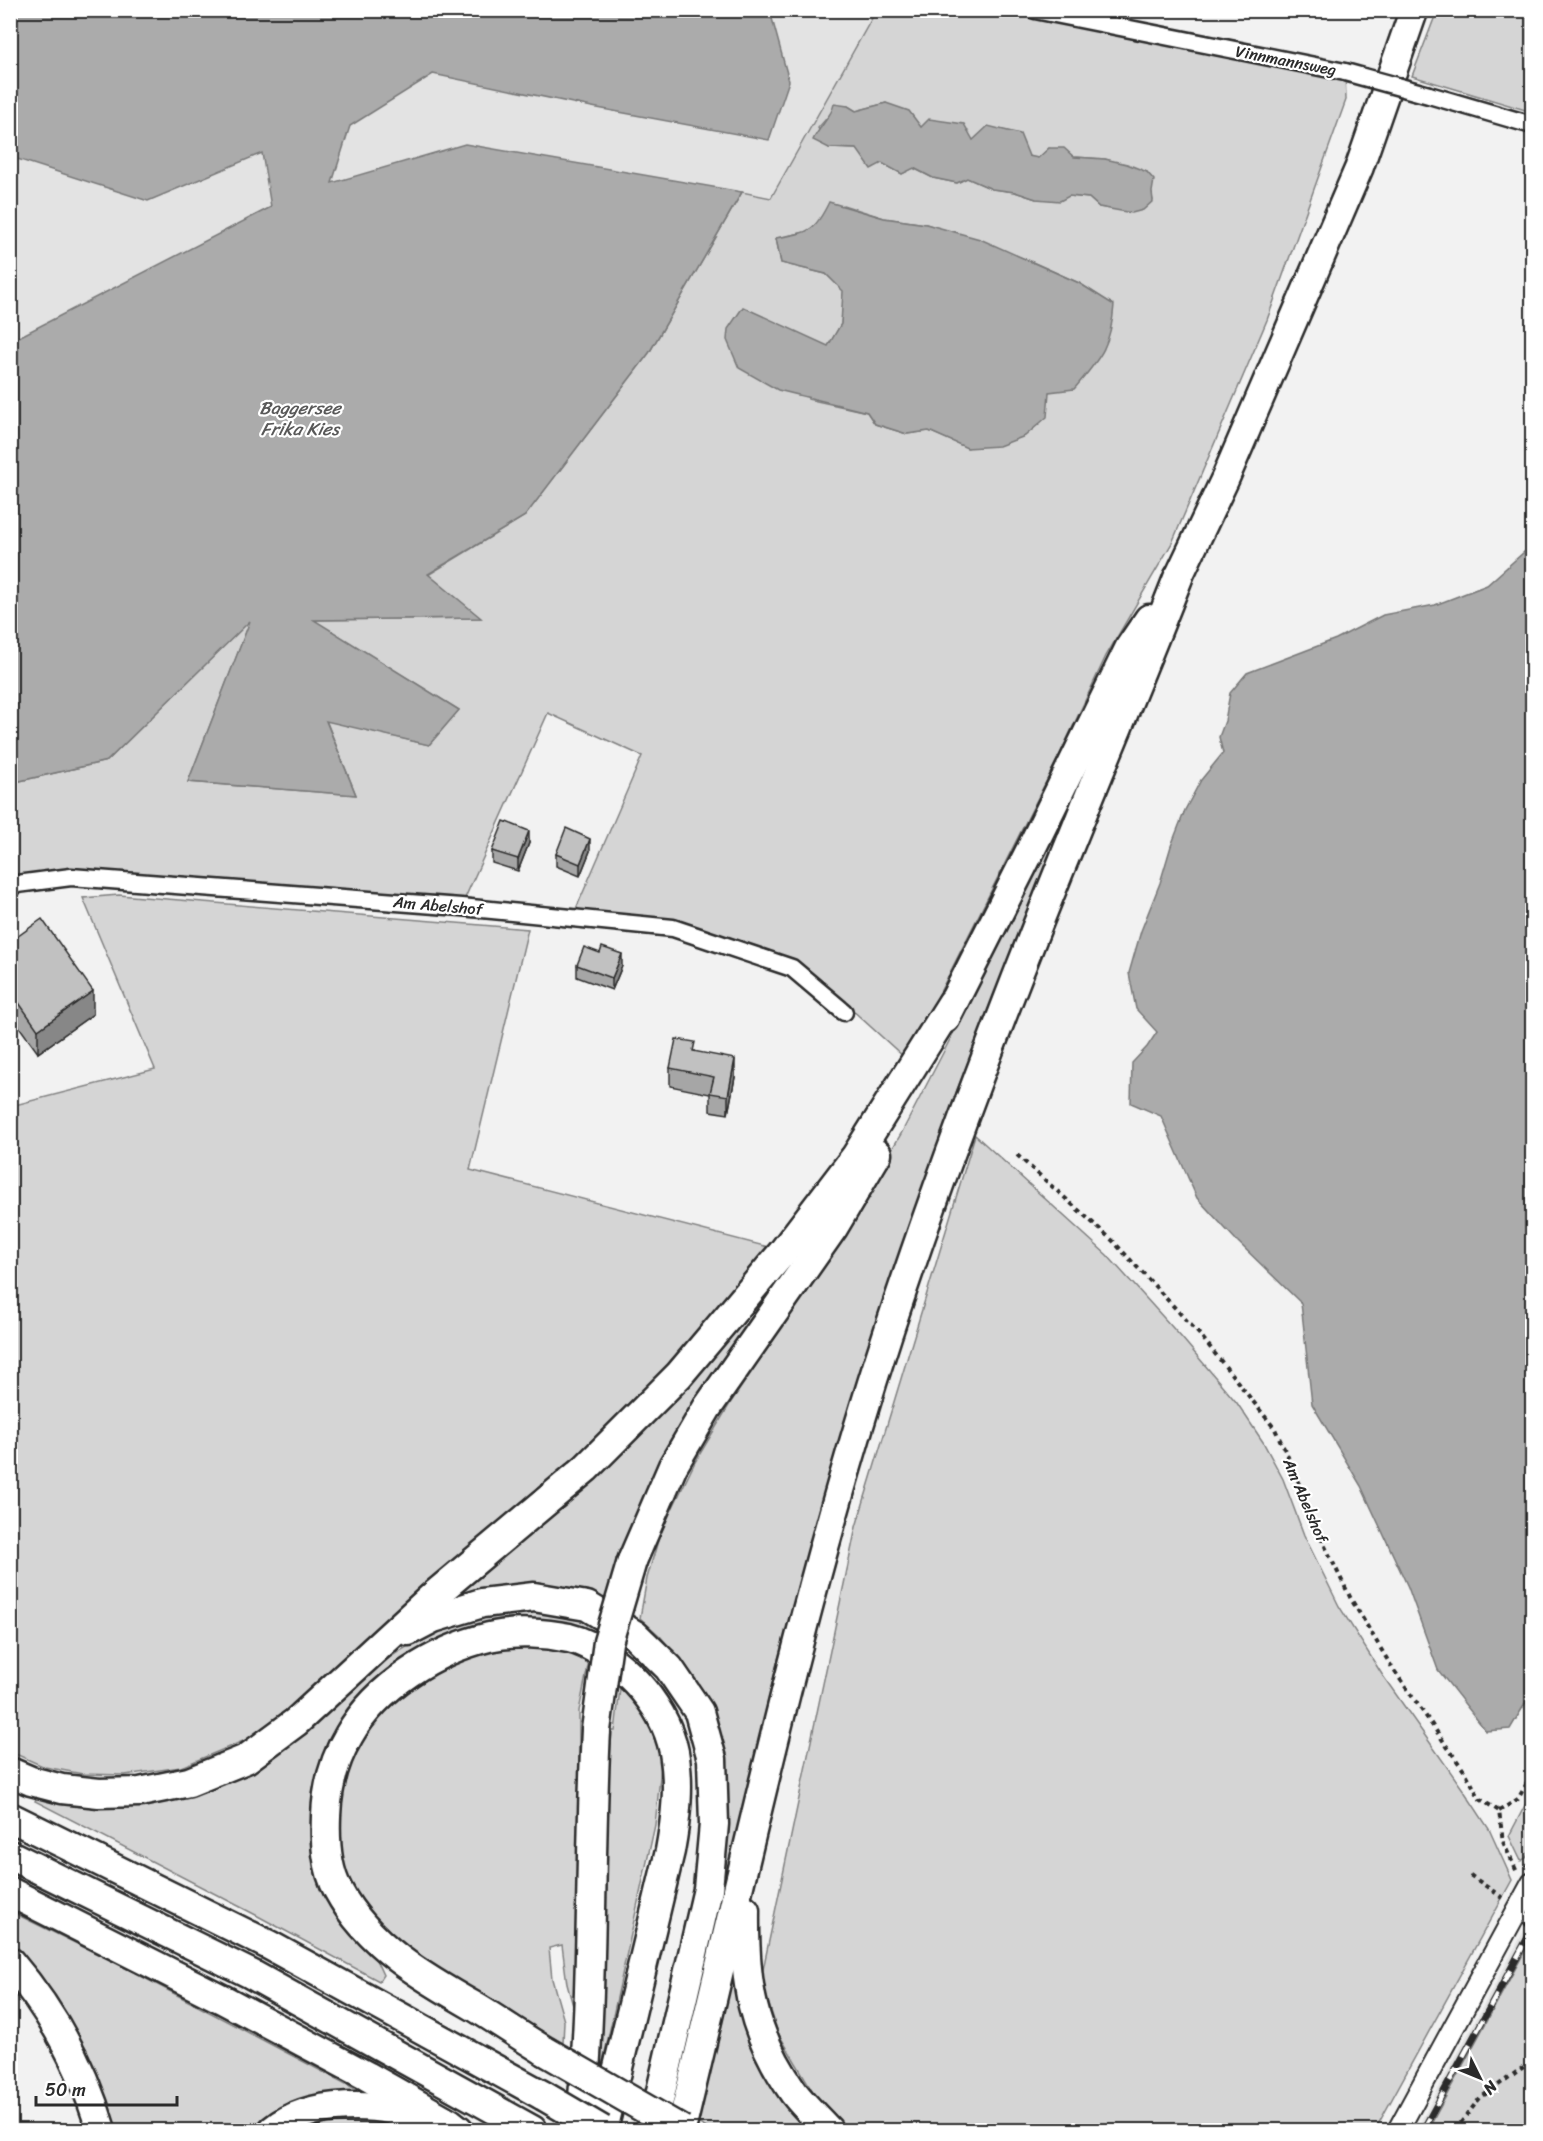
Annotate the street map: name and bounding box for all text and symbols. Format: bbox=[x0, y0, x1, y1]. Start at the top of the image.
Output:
street label: Vinnmannsweg bbox=[1233, 37, 1339, 84]
water label: Baggersee Frika Kies bbox=[259, 392, 342, 445]
street label: Am Abelshof bbox=[391, 887, 486, 924]
street label: Am Abelshof bbox=[1274, 1452, 1337, 1549]
north arrow bbox=[1450, 2048, 1510, 2108]
scale bar bbox=[36, 2069, 177, 2107]
text: N bbox=[1476, 2073, 1506, 2102]
text: 50 m bbox=[45, 2074, 86, 2106]

